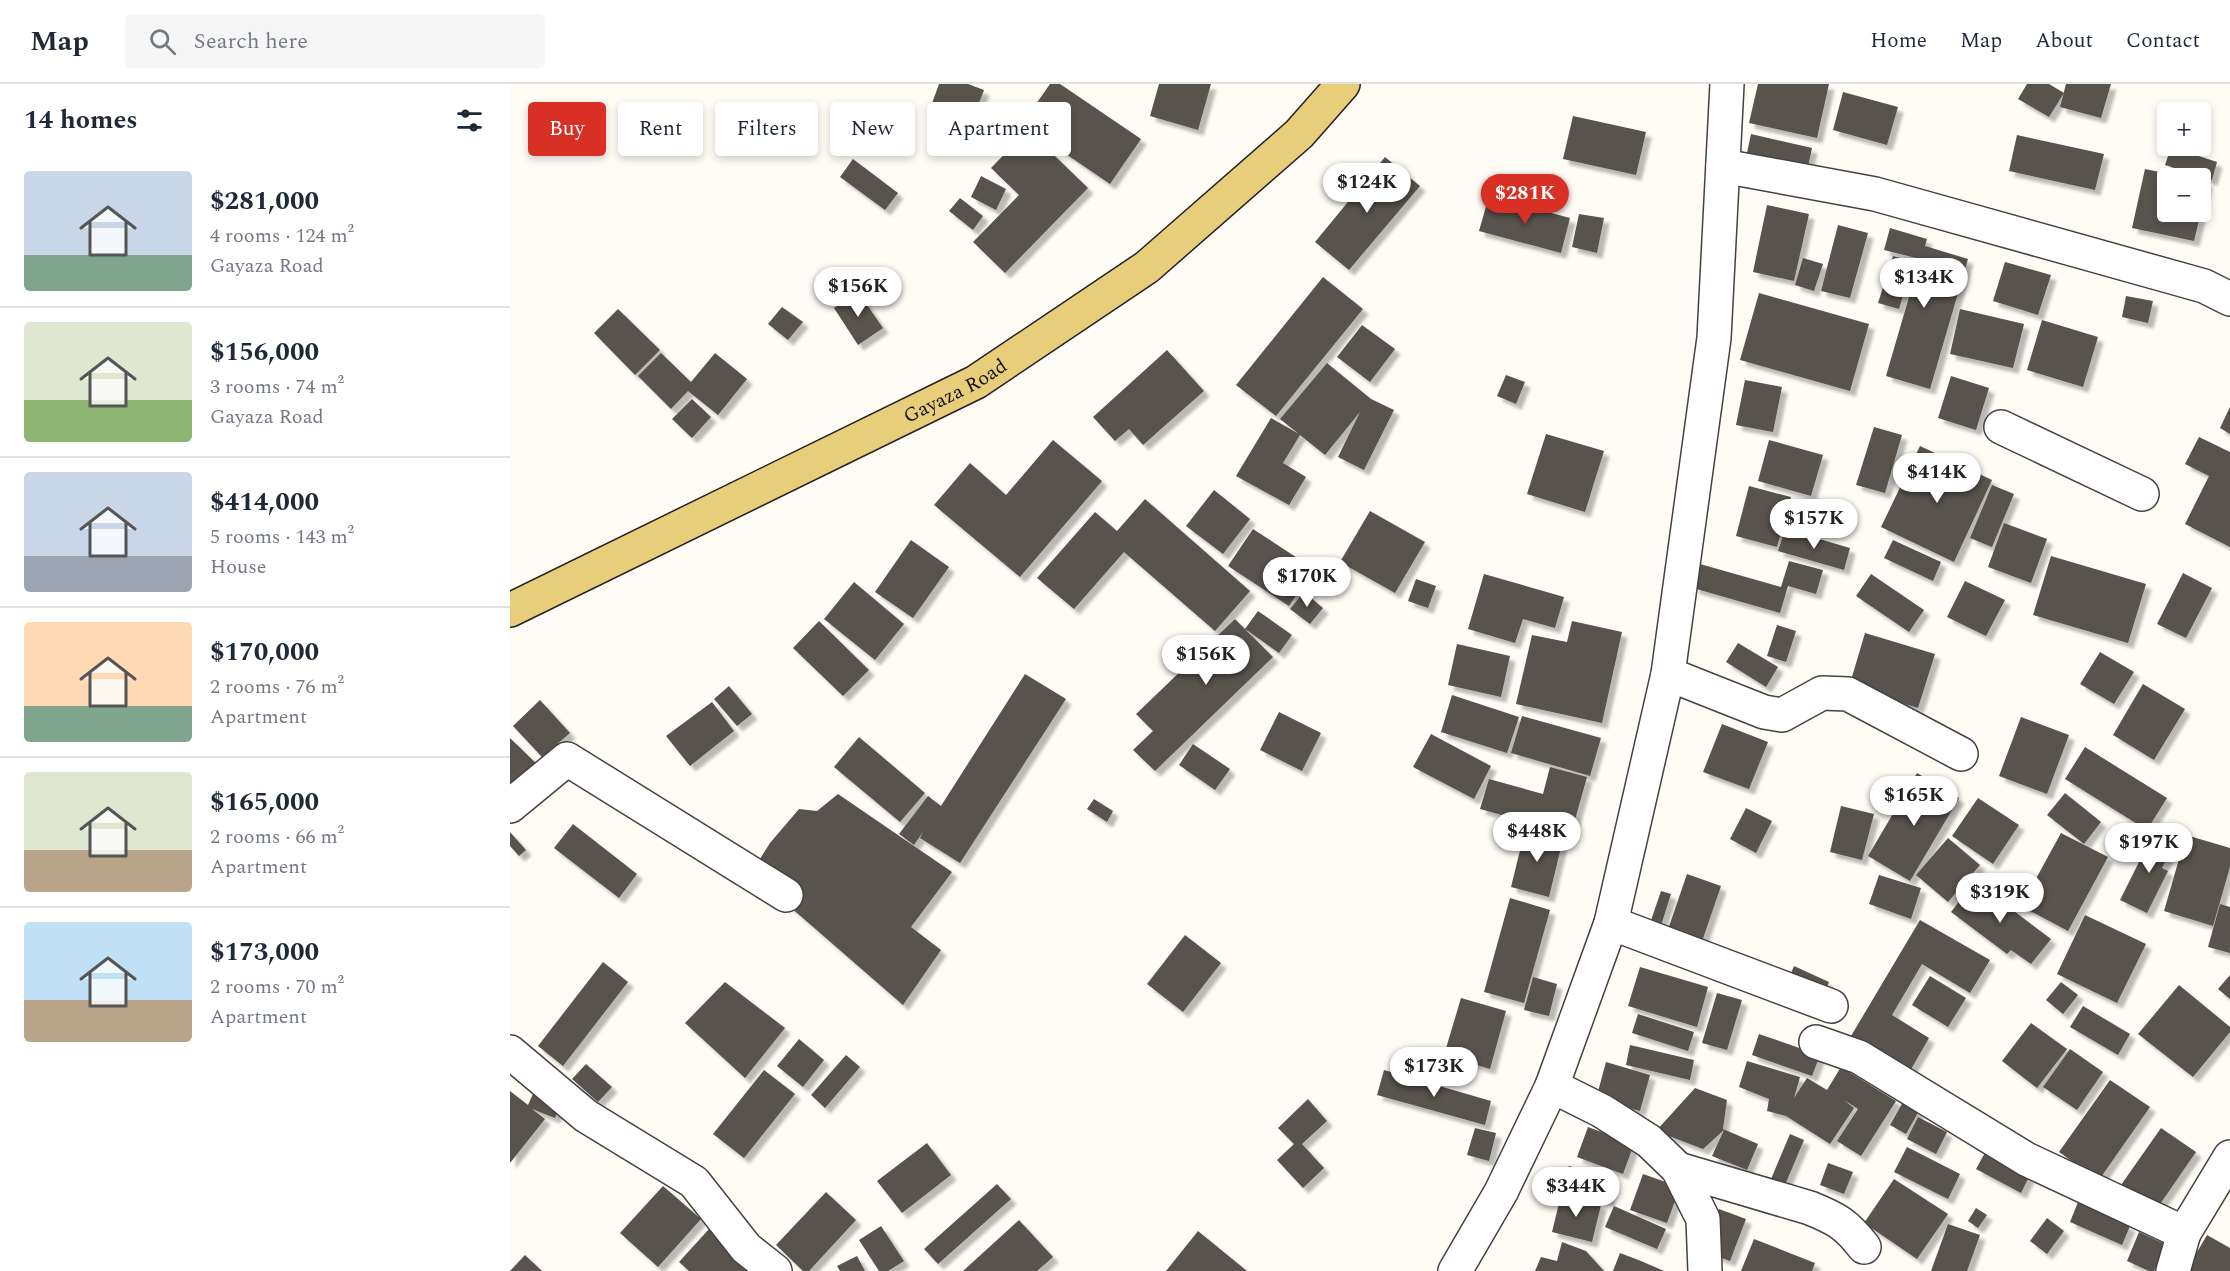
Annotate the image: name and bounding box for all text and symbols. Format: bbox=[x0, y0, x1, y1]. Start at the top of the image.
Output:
search box bbox=[125, 14, 545, 68]
text: Map bbox=[30, 20, 89, 63]
icon: search bbox=[146, 25, 179, 58]
text: Search here bbox=[194, 25, 308, 58]
text: Home bbox=[1870, 25, 1927, 57]
text: Map bbox=[1960, 25, 2002, 57]
text: About bbox=[2035, 25, 2093, 57]
text: Contact bbox=[2126, 25, 2200, 57]
text: 14 homes bbox=[24, 100, 138, 140]
chip: Buy bbox=[528, 102, 606, 156]
chip: Rent bbox=[618, 102, 703, 156]
chip: Filters bbox=[715, 102, 818, 156]
chip: New bbox=[830, 102, 915, 156]
chip: Apartment bbox=[927, 102, 1071, 156]
map controls bbox=[2157, 102, 2211, 222]
button: + bbox=[2157, 102, 2211, 156]
icon: filters bbox=[453, 104, 486, 137]
pin: $124K bbox=[1325, 163, 1409, 214]
text: $124K bbox=[1337, 167, 1397, 197]
button: − bbox=[2157, 168, 2211, 222]
pin: $281K bbox=[1483, 174, 1567, 225]
text: $281K bbox=[1495, 178, 1555, 208]
text: $281,000 bbox=[210, 181, 319, 221]
icon: home bbox=[72, 195, 144, 267]
text: 4 rooms · 124 m² bbox=[210, 221, 354, 251]
text: Gayaza Road bbox=[210, 251, 324, 281]
pin: $134K bbox=[1882, 258, 1966, 309]
text: $134K bbox=[1894, 262, 1954, 292]
pin: $156K bbox=[816, 267, 900, 318]
text: $156K bbox=[828, 271, 888, 301]
text: $156,000 bbox=[210, 332, 319, 372]
icon: home bbox=[72, 346, 144, 418]
street label: Gayaza Road bbox=[898, 351, 1013, 431]
text: 3 rooms · 74 m² bbox=[210, 372, 344, 402]
text: Gayaza Road bbox=[210, 402, 324, 432]
pin: $414K bbox=[1895, 453, 1979, 504]
text: $414K bbox=[1907, 457, 1967, 487]
text: $414,000 bbox=[210, 482, 319, 522]
icon: home bbox=[72, 496, 144, 568]
pin: $157K bbox=[1772, 499, 1856, 550]
text: $157K bbox=[1784, 503, 1844, 533]
text: 5 rooms · 143 m² bbox=[210, 522, 354, 552]
text: House bbox=[210, 552, 267, 582]
pin: $170K bbox=[1265, 557, 1349, 608]
text: $170K bbox=[1277, 561, 1337, 591]
text: $170,000 bbox=[210, 632, 319, 672]
pin: $156K bbox=[1164, 635, 1248, 686]
text: $156K bbox=[1176, 639, 1236, 669]
icon: home bbox=[72, 646, 144, 718]
text: 2 rooms · 76 m² bbox=[210, 672, 344, 702]
text: Apartment bbox=[210, 702, 307, 732]
pin: $165K bbox=[1872, 776, 1956, 827]
text: $165K bbox=[1884, 780, 1944, 810]
text: $165,000 bbox=[210, 782, 319, 822]
icon: home bbox=[72, 796, 144, 868]
pin: $448K bbox=[1495, 812, 1579, 863]
text: $448K bbox=[1507, 816, 1567, 846]
text: 2 rooms · 66 m² bbox=[210, 822, 344, 852]
pin: $197K bbox=[2107, 823, 2191, 874]
text: $197K bbox=[2119, 827, 2179, 857]
text: Apartment bbox=[210, 852, 307, 882]
pin: $319K bbox=[1958, 873, 2042, 924]
text: $319K bbox=[1970, 877, 2030, 907]
text: $173,000 bbox=[210, 932, 319, 972]
icon: home bbox=[72, 946, 144, 1018]
text: 2 rooms · 70 m² bbox=[210, 972, 344, 1002]
text: Apartment bbox=[210, 1002, 307, 1032]
pin: $173K bbox=[1392, 1047, 1476, 1098]
text: $173K bbox=[1404, 1051, 1464, 1081]
pin: $344K bbox=[1534, 1167, 1618, 1218]
text: $344K bbox=[1546, 1171, 1606, 1201]

